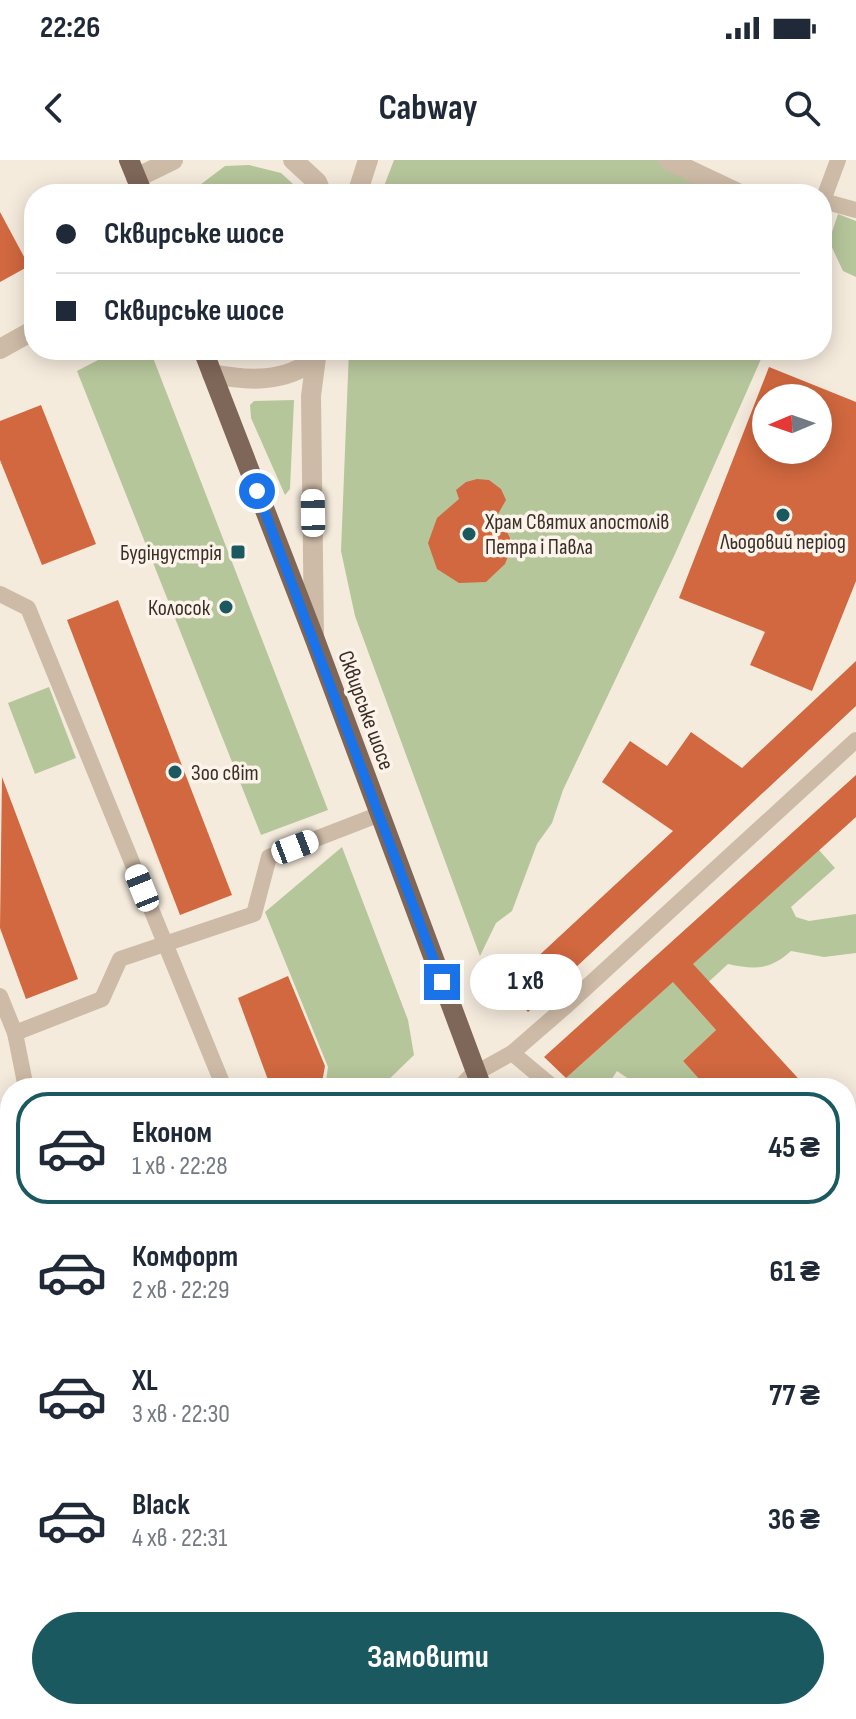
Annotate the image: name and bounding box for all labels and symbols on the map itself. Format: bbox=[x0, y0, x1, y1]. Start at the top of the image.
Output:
north arrow bbox=[752, 384, 832, 464]
route start bbox=[239, 473, 275, 509]
car bbox=[301, 489, 325, 537]
marker: Льодовий період bbox=[774, 506, 792, 524]
place label: Храм Святих апостолів Петра і Павла bbox=[484, 509, 669, 561]
marker: Храм Святих апостолів Петра і Павла bbox=[460, 525, 478, 543]
place label: Льодовий період bbox=[719, 529, 846, 556]
place label: Будіндустрія bbox=[120, 540, 222, 567]
marker: Будіндустрія bbox=[229, 543, 247, 561]
place label: Колосок bbox=[148, 595, 211, 622]
marker: Колосок bbox=[217, 598, 235, 616]
street label: Сквирське шосе bbox=[332, 647, 400, 774]
place label: Зоо світ bbox=[191, 760, 259, 787]
marker: Зоо світ bbox=[166, 763, 184, 781]
car bbox=[268, 827, 322, 867]
car bbox=[122, 861, 162, 915]
callout: 1 хв bbox=[470, 954, 582, 1010]
route end bbox=[424, 964, 460, 1000]

